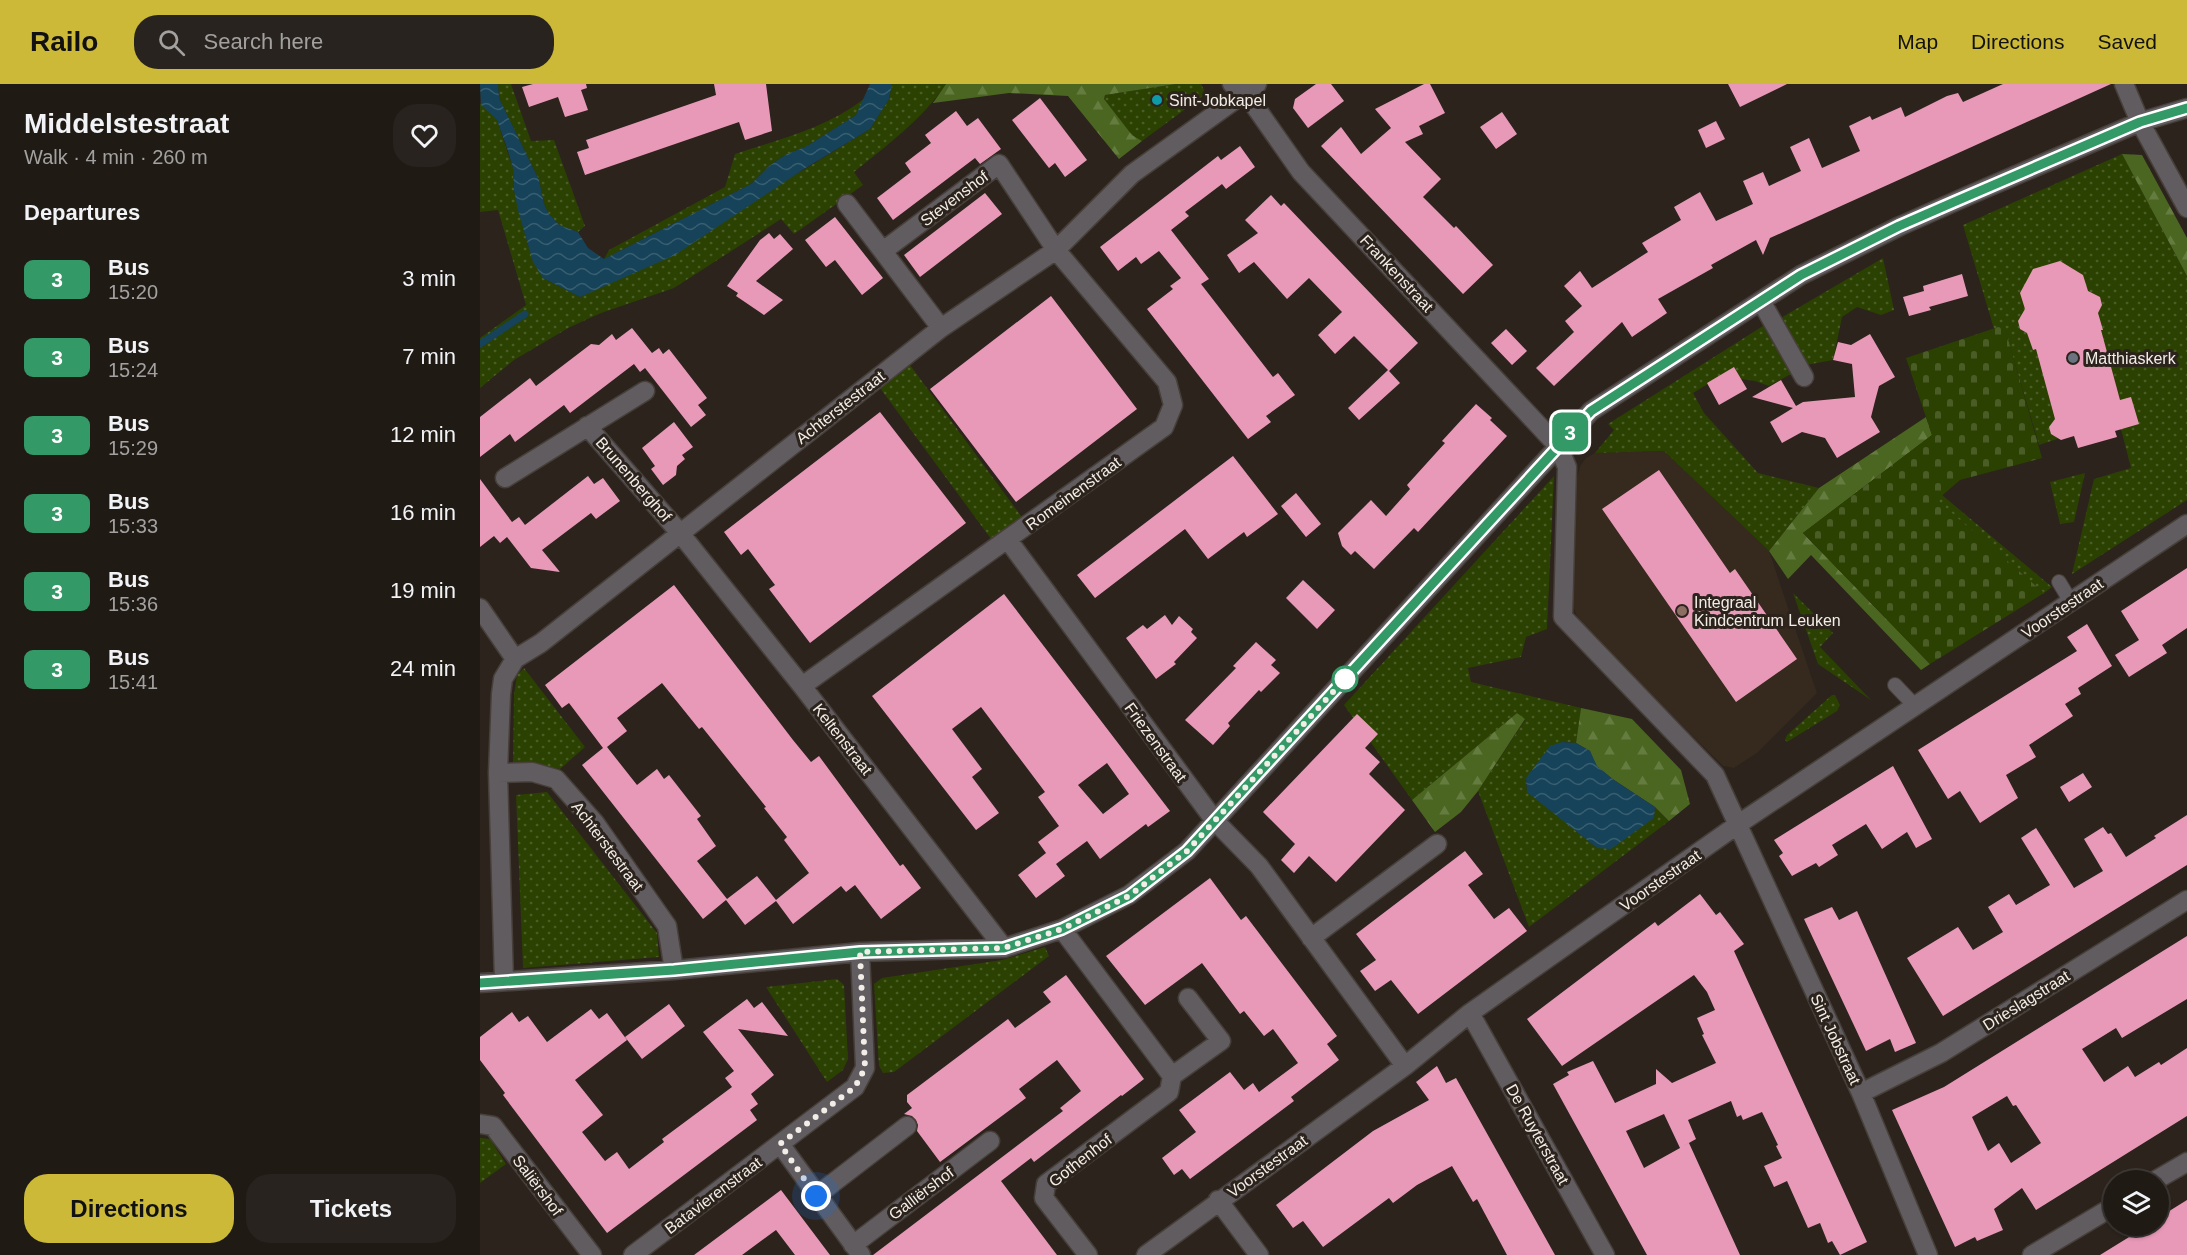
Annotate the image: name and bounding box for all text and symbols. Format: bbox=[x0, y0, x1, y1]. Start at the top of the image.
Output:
search box bbox=[134, 15, 554, 69]
text: Railo bbox=[30, 26, 98, 57]
icon: search bbox=[155, 26, 188, 59]
text: Search here bbox=[203, 29, 323, 54]
text: Map bbox=[1897, 30, 1938, 53]
text: Directions bbox=[1971, 30, 2064, 53]
text: Saved bbox=[2097, 30, 2157, 53]
place label: Sint-Jobkapel bbox=[1169, 92, 1266, 109]
marker: Sint-Jobkapel bbox=[1150, 93, 1164, 107]
button: heart bbox=[393, 104, 456, 167]
text: Middelstestraat bbox=[24, 108, 229, 139]
text: Walk · 4 min · 260 m bbox=[24, 146, 208, 168]
street label: Stevenshof bbox=[917, 167, 992, 229]
text: Departures bbox=[24, 200, 140, 225]
street label: Frankenstraat bbox=[1357, 231, 1437, 316]
text: Bus bbox=[108, 255, 150, 280]
text: 3 min bbox=[402, 266, 456, 291]
text: 3 bbox=[51, 268, 63, 291]
text: 15:20 bbox=[108, 281, 158, 303]
text: Bus bbox=[108, 333, 150, 358]
text: 7 min bbox=[402, 344, 456, 369]
text: 3 bbox=[51, 346, 63, 369]
place label: Matthiaskerk bbox=[2085, 350, 2177, 367]
marker: Matthiaskerk bbox=[2066, 351, 2080, 365]
text: 15:24 bbox=[108, 359, 158, 381]
street label: Achterstestraat bbox=[793, 367, 888, 447]
text: Bus bbox=[108, 411, 150, 436]
line badge: 3 bbox=[1550, 412, 1590, 452]
text: 3 bbox=[1564, 421, 1576, 444]
text: 12 min bbox=[390, 422, 456, 447]
text: 3 bbox=[51, 424, 63, 447]
street label: Brunenberghof bbox=[592, 434, 675, 525]
text: 15:29 bbox=[108, 437, 158, 459]
street label: Romeinenstraat bbox=[1023, 453, 1124, 533]
text: Bus bbox=[108, 489, 150, 514]
text: 16 min bbox=[390, 500, 456, 525]
text: 3 bbox=[51, 502, 63, 525]
text: 15:33 bbox=[108, 515, 158, 537]
text: Bus bbox=[108, 567, 150, 592]
street label: Voorstestraat bbox=[2018, 575, 2107, 642]
text: 19 min bbox=[390, 578, 456, 603]
text: 3 bbox=[51, 580, 63, 603]
text: 15:36 bbox=[108, 593, 158, 615]
place label: Integraal Kindcentrum Leuken bbox=[1694, 594, 1841, 629]
marker: Integraal Kindcentrum Leuken bbox=[1675, 604, 1689, 618]
text: Bus bbox=[108, 645, 150, 670]
text: 24 min bbox=[390, 656, 456, 681]
text: 3 bbox=[51, 658, 63, 681]
unlabelled marker bbox=[1332, 666, 1358, 692]
text: 15:41 bbox=[108, 671, 158, 693]
street label: Keltenstraat bbox=[810, 700, 876, 779]
street label: Friezenstraat bbox=[1121, 700, 1190, 786]
street label: Achterstestraat bbox=[568, 798, 647, 895]
street label: Voorstestraat bbox=[1617, 846, 1704, 914]
street label: Drieslagstraat bbox=[1980, 967, 2073, 1034]
street label: Sint Jobstraat bbox=[1807, 991, 1864, 1088]
street label: De Ruyterstraat bbox=[1503, 1081, 1572, 1188]
street label: Gothenhof bbox=[1046, 1130, 1115, 1190]
street label: Voorstestraat bbox=[1224, 1131, 1311, 1201]
street label: Saliërshof bbox=[509, 1152, 566, 1219]
street label: Batavierenstraat bbox=[662, 1153, 765, 1237]
street label: Galliërshof bbox=[886, 1163, 957, 1223]
map controls bbox=[2103, 1170, 2169, 1236]
button: layers bbox=[2103, 1170, 2169, 1236]
button: Directions bbox=[24, 1174, 234, 1243]
button: Tickets bbox=[246, 1174, 456, 1243]
your location bbox=[801, 1181, 831, 1211]

